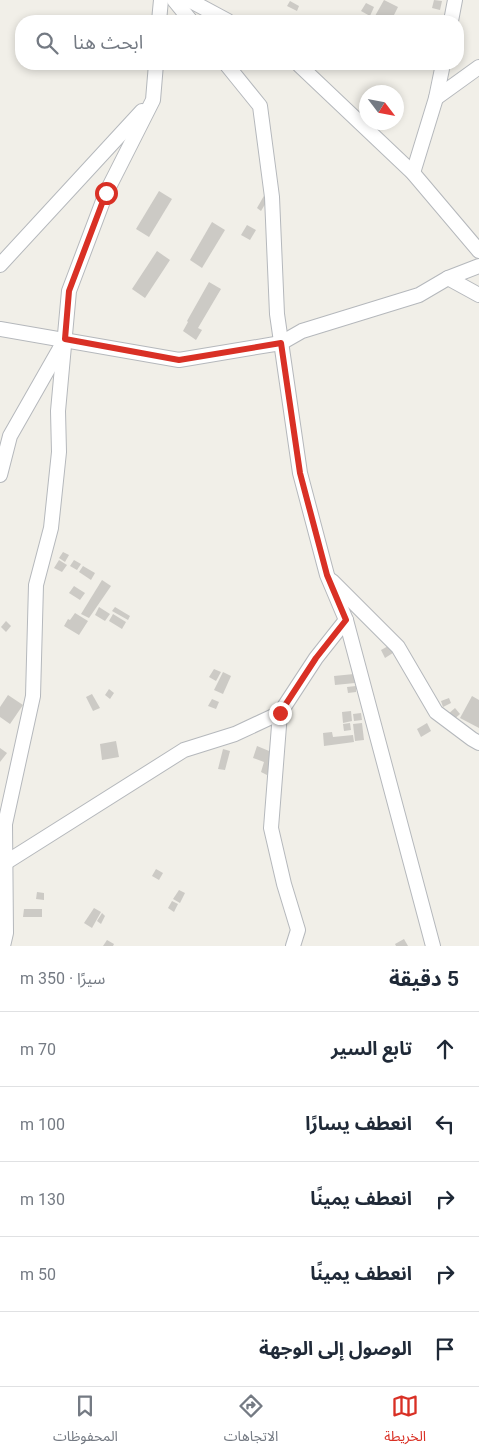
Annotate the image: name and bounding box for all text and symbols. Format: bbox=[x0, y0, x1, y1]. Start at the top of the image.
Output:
search box bbox=[15, 15, 464, 70]
icon: search bbox=[33, 29, 61, 57]
text: ابحث هنا bbox=[73, 31, 143, 54]
north arrow bbox=[359, 85, 404, 130]
route start bbox=[95, 182, 118, 205]
route end bbox=[269, 702, 292, 725]
text: 5 دقيقة bbox=[389, 967, 459, 991]
text: سيرًا · 350 m bbox=[20, 969, 105, 988]
icon: ahead bbox=[431, 1035, 459, 1063]
text: تابع السير bbox=[331, 1037, 412, 1060]
text: 70 m bbox=[20, 1040, 56, 1059]
icon: left bbox=[431, 1110, 459, 1138]
text: انعطف يسارًا bbox=[305, 1112, 412, 1135]
text: 100 m bbox=[20, 1115, 65, 1134]
icon: right bbox=[431, 1185, 459, 1213]
text: انعطف يمينًا bbox=[310, 1187, 412, 1210]
text: 130 m bbox=[20, 1190, 65, 1209]
icon: right bbox=[431, 1260, 459, 1288]
text: انعطف يمينًا bbox=[310, 1262, 412, 1285]
text: 50 m bbox=[20, 1265, 56, 1284]
icon: arrive bbox=[431, 1335, 459, 1363]
text: الوصول إلى الوجهة bbox=[259, 1337, 412, 1360]
tab: المحفوظات bbox=[53, 1392, 118, 1451]
tab: الاتجاهات bbox=[224, 1392, 278, 1451]
tab: الخريطة bbox=[384, 1392, 426, 1451]

